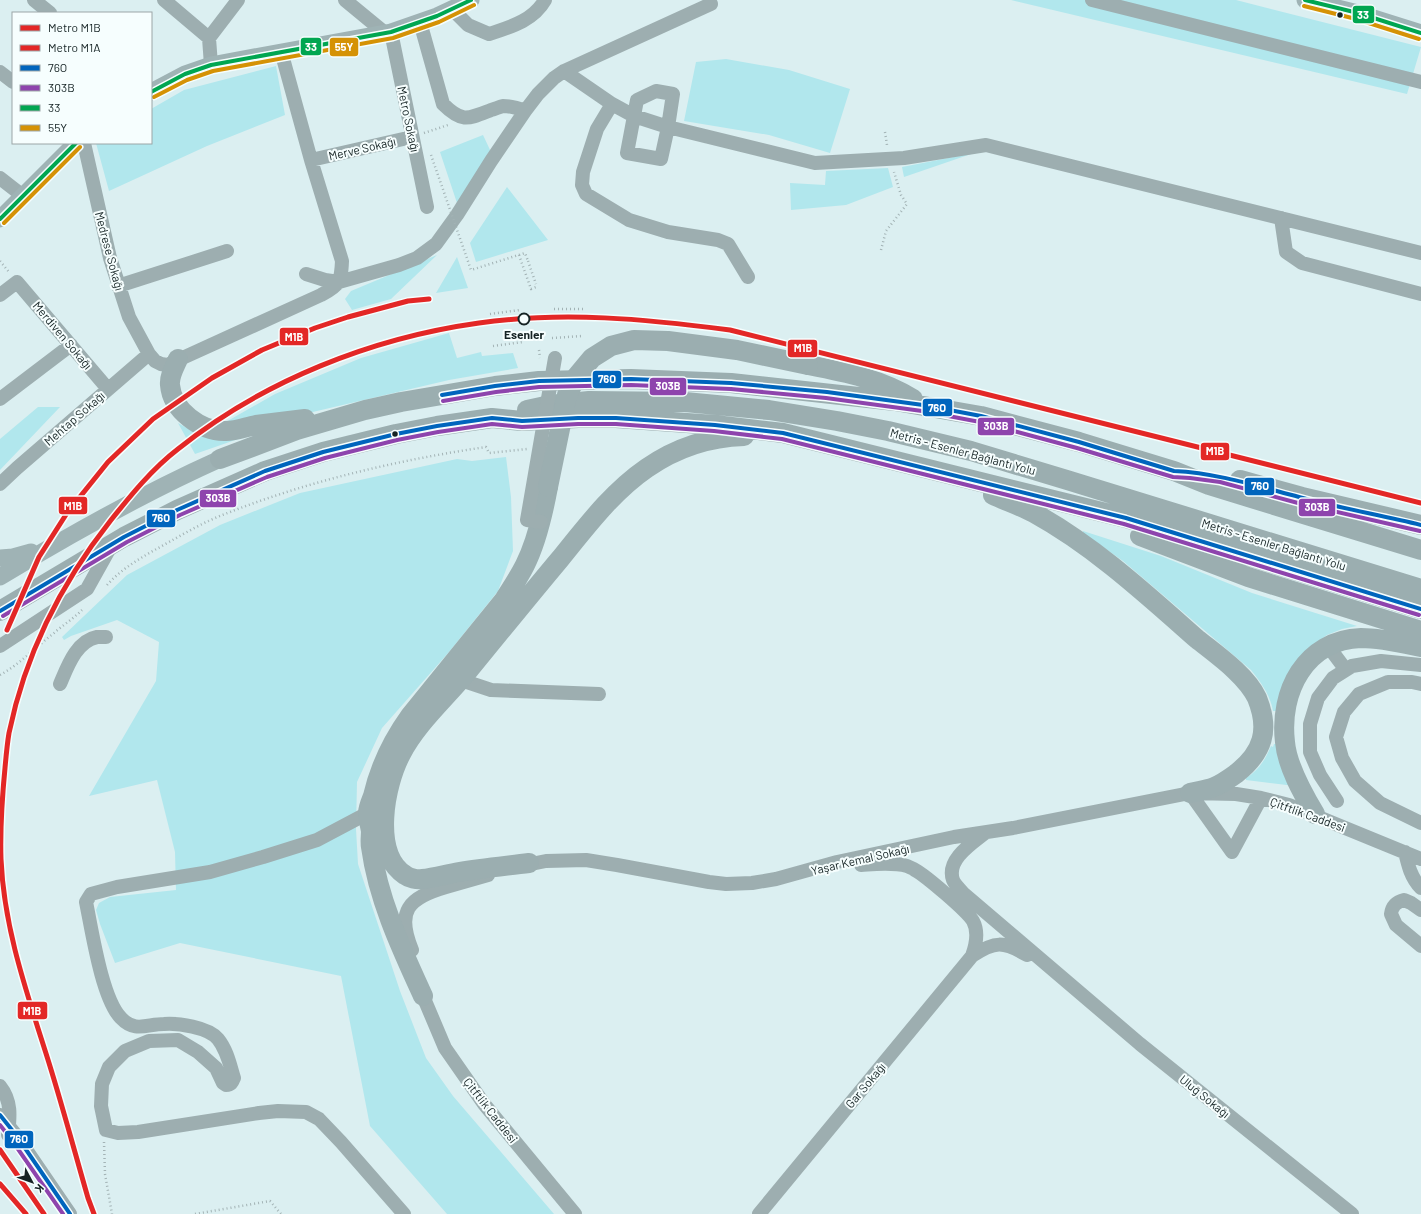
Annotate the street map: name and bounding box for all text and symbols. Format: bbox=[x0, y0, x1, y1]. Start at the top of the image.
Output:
line badge: 33 bbox=[1352, 5, 1375, 24]
text: 33 bbox=[1357, 8, 1369, 21]
unlabelled marker bbox=[1335, 10, 1345, 20]
legend bbox=[12, 12, 152, 144]
text: Metro M1B bbox=[48, 20, 101, 34]
line badge: 33 bbox=[300, 37, 322, 56]
line badge: 55Y bbox=[329, 37, 359, 57]
text: Metro M1A bbox=[48, 40, 101, 54]
text: 33 bbox=[305, 40, 317, 53]
text: 55Y bbox=[335, 40, 354, 53]
text: 76O bbox=[48, 60, 67, 74]
text: 303B bbox=[48, 80, 75, 94]
street label: Metro Sokağı bbox=[395, 85, 423, 153]
text: 33 bbox=[48, 100, 60, 114]
text: 55Y bbox=[48, 120, 67, 134]
street label: Merve Sokağı bbox=[327, 133, 397, 163]
street label: Medrese Sokağı bbox=[93, 210, 127, 292]
street label: Merdiven Sokağı bbox=[31, 298, 95, 372]
marker: Esenler bbox=[517, 312, 531, 326]
line badge: M1B bbox=[279, 327, 309, 346]
place label: Esenler bbox=[504, 327, 545, 341]
text: M1B bbox=[285, 330, 303, 343]
line badge: M1B bbox=[787, 339, 818, 358]
text: M1B bbox=[794, 341, 812, 354]
line badge: 76O bbox=[592, 370, 622, 389]
text: 76O bbox=[598, 372, 616, 385]
line badge: 303B bbox=[649, 377, 687, 396]
text: 303B bbox=[656, 379, 681, 392]
street label: Mehtap Sokağı bbox=[41, 388, 107, 448]
line badge: 76O bbox=[922, 398, 953, 417]
text: 76O bbox=[928, 401, 946, 414]
line badge: 303B bbox=[977, 417, 1015, 436]
text: 303B bbox=[984, 419, 1009, 432]
street label: Metris - Esenler Bağlantı Yolu bbox=[889, 425, 1037, 477]
unlabelled marker bbox=[390, 429, 400, 439]
line badge: M1B bbox=[1200, 442, 1230, 461]
text: M1B bbox=[1206, 444, 1224, 457]
line badge: 76O bbox=[1244, 477, 1275, 496]
text: 76O bbox=[1251, 479, 1269, 492]
line badge: 303B bbox=[199, 489, 237, 508]
text: 303B bbox=[206, 491, 231, 504]
line badge: M1B bbox=[58, 496, 88, 515]
line badge: 303B bbox=[1298, 498, 1336, 517]
text: M1B bbox=[64, 499, 82, 512]
text: 303B bbox=[1305, 500, 1330, 513]
line badge: 76O bbox=[146, 509, 176, 528]
text: 76O bbox=[152, 511, 170, 524]
street label: Metris - Esenler Bağlantı Yolu bbox=[1200, 515, 1348, 573]
street label: Çitftlik Caddesi bbox=[1268, 794, 1348, 834]
street label: Yaşar Kemal Sokağı bbox=[810, 841, 910, 877]
line badge: M1B bbox=[17, 1001, 48, 1020]
text: M1B bbox=[23, 1004, 41, 1017]
street label: Gar Sokağı bbox=[842, 1060, 888, 1110]
street label: Uluğ Sokağı bbox=[1177, 1072, 1233, 1120]
street label: Çitftlik Caddesi bbox=[461, 1075, 521, 1145]
line badge: 76O bbox=[4, 1130, 34, 1149]
text: 76O bbox=[10, 1132, 28, 1145]
north arrow bbox=[12, 1162, 52, 1202]
text: K bbox=[33, 1182, 47, 1196]

